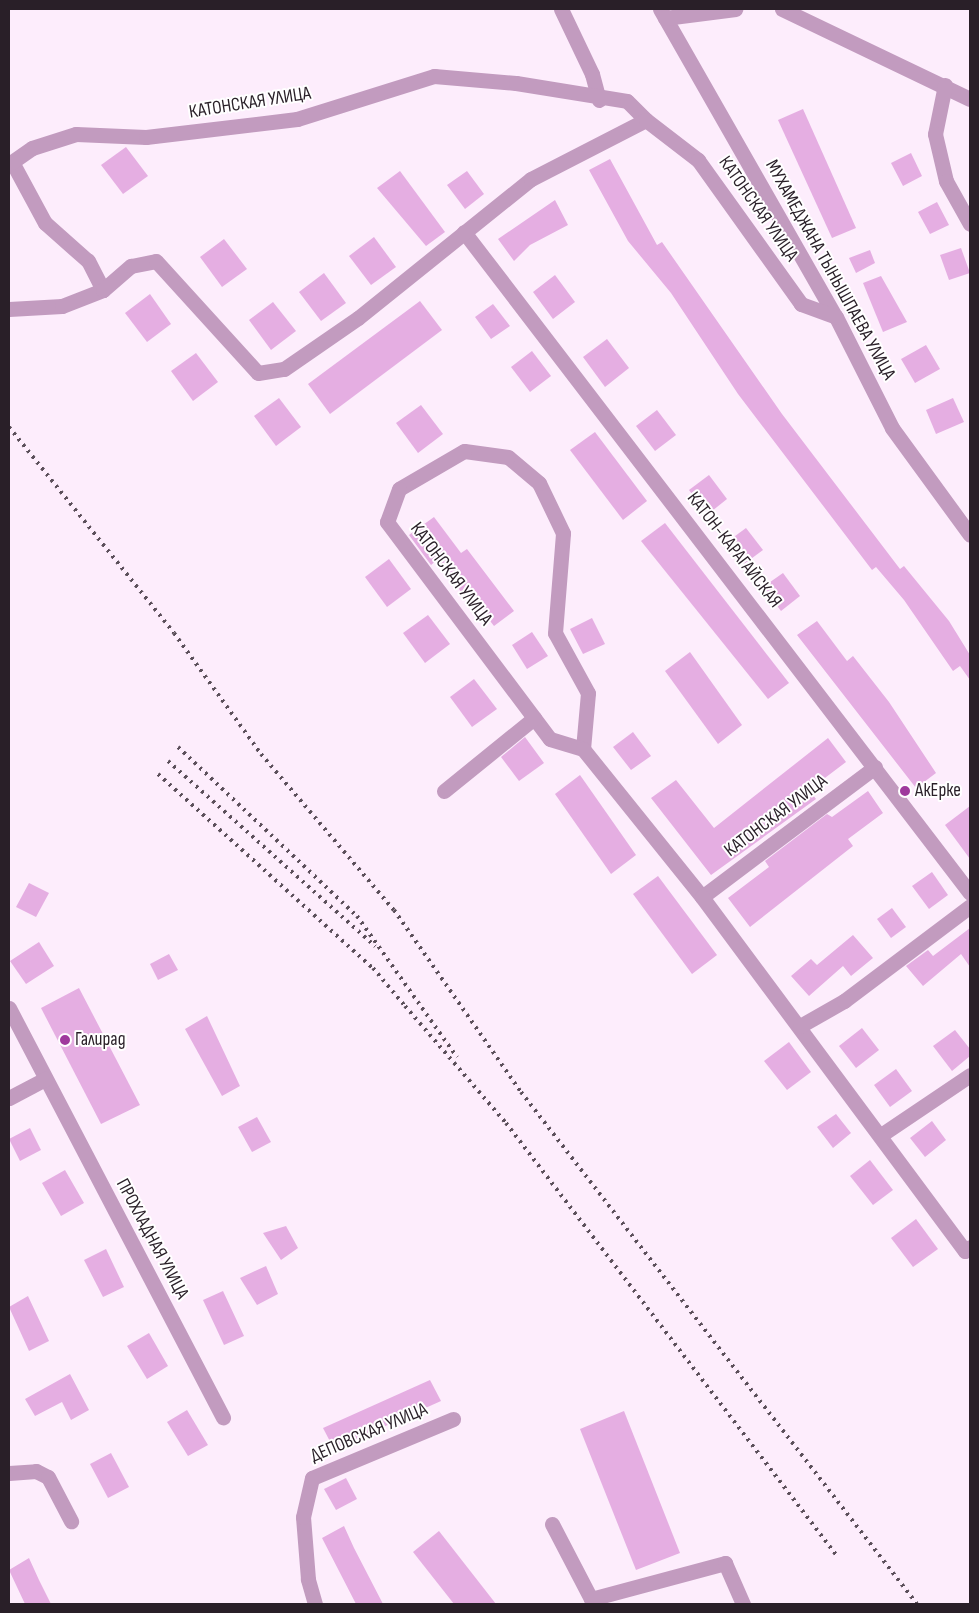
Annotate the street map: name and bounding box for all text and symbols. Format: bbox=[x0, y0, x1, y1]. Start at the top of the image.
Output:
street label: КАТОНСКАЯ УЛИЦА bbox=[187, 82, 313, 124]
street label: КАТОНСКАЯ УЛИЦА bbox=[713, 152, 803, 266]
street label: МУХАМЕДЖАНА ТЫНЫШПАЕВА УЛИЦА bbox=[760, 156, 900, 384]
street label: КАТОН-КАРАГАЙСКАЯ bbox=[682, 488, 786, 612]
street label: КАТОНСКАЯ УЛИЦА bbox=[405, 518, 497, 630]
street label: КАТОНСКАЯ УЛИЦА bbox=[720, 770, 832, 862]
place label: АкЕрке bbox=[915, 780, 961, 802]
marker: АкЕрке bbox=[899, 785, 911, 797]
place label: Галирад bbox=[75, 1029, 126, 1051]
marker: Галирад bbox=[59, 1034, 71, 1046]
street label: ПРОХЛАДНАЯ УЛИЦА bbox=[111, 1175, 193, 1303]
street label: ДЕПОВСКАЯ УЛИЦА bbox=[307, 1398, 431, 1468]

